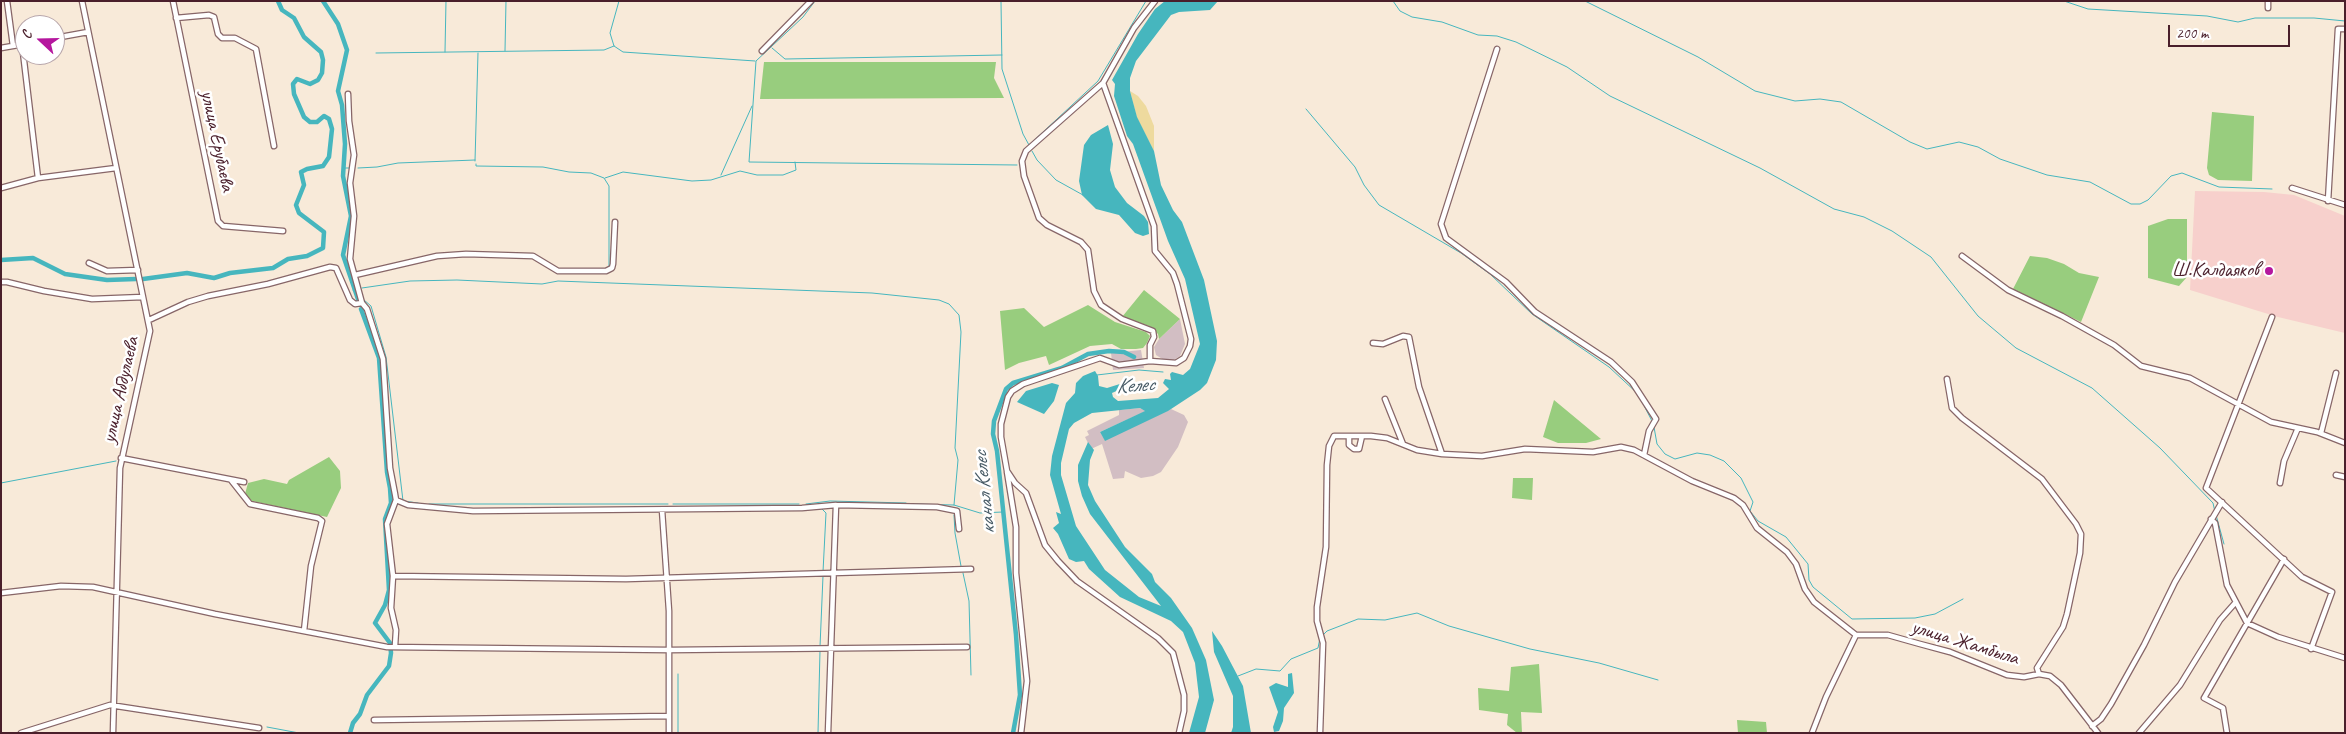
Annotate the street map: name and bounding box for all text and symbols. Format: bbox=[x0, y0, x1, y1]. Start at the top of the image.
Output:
north arrow bbox=[15, 15, 65, 65]
scale bar bbox=[2171, 15, 2294, 47]
text: 200 m bbox=[2176, 24, 2208, 43]
text: С bbox=[17, 29, 36, 41]
street label: улица Ерубаева bbox=[195, 88, 239, 194]
place label: Ш.Калдаяков bbox=[2172, 259, 2259, 283]
marker: Ш.Калдаяков bbox=[2263, 265, 2275, 277]
street label: улица Абдулаева bbox=[97, 335, 145, 445]
water label: Келес bbox=[1115, 372, 1155, 400]
water label: канал Келес bbox=[968, 450, 1002, 536]
street label: улица Жамбыла bbox=[1909, 615, 2021, 671]

